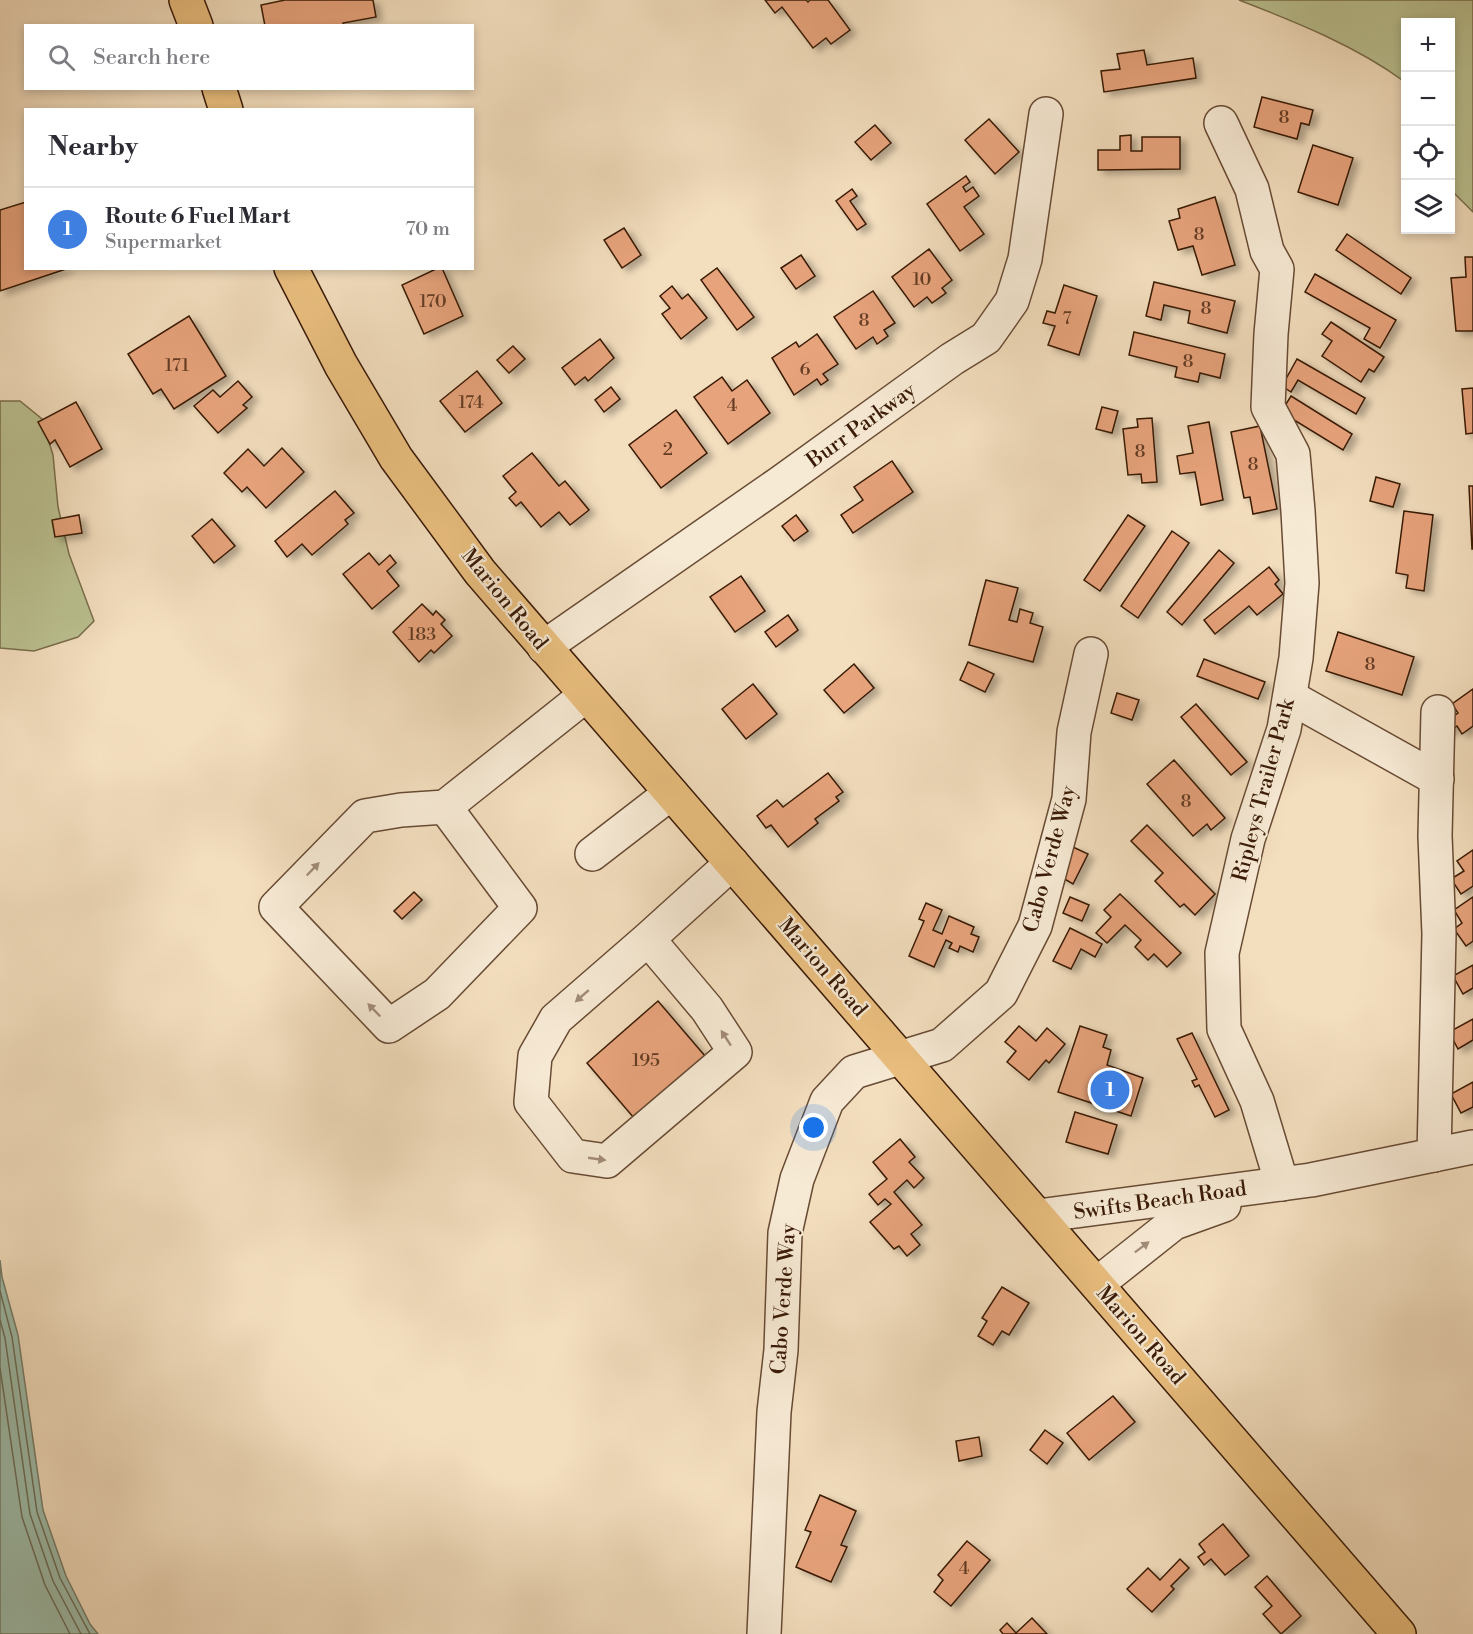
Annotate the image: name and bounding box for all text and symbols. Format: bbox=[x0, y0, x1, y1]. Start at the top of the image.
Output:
map controls bbox=[1401, 18, 1455, 234]
button: + bbox=[1401, 18, 1455, 72]
search box bbox=[24, 24, 474, 90]
icon: search bbox=[45, 41, 78, 74]
text: Search here bbox=[93, 44, 210, 71]
button: − bbox=[1401, 72, 1455, 126]
house number: 8 bbox=[1278, 106, 1290, 129]
button: locate bbox=[1401, 126, 1455, 180]
text: Nearby bbox=[48, 131, 138, 163]
button: layers bbox=[1401, 180, 1455, 234]
text: Route 6 Fuel Mart bbox=[105, 203, 290, 230]
text: 1 bbox=[63, 217, 72, 242]
text: 70 m bbox=[406, 217, 450, 242]
house number: 8 bbox=[1193, 223, 1205, 246]
text: Supermarket bbox=[105, 230, 222, 255]
house number: 10 bbox=[912, 268, 932, 291]
house number: 170 bbox=[419, 290, 447, 313]
house number: 8 bbox=[1200, 297, 1212, 320]
house number: 7 bbox=[1062, 307, 1072, 330]
house number: 8 bbox=[858, 309, 870, 332]
house number: 8 bbox=[1182, 350, 1194, 373]
house number: 171 bbox=[165, 354, 189, 377]
house number: 6 bbox=[800, 358, 811, 381]
street label: Burr Parkway bbox=[801, 377, 922, 475]
house number: 174 bbox=[458, 391, 484, 414]
house number: 4 bbox=[727, 394, 738, 417]
house number: 2 bbox=[663, 438, 673, 461]
house number: 8 bbox=[1134, 440, 1146, 463]
house number: 8 bbox=[1247, 453, 1259, 476]
street label: Marion Road bbox=[455, 544, 553, 656]
house number: 183 bbox=[408, 623, 436, 646]
house number: 8 bbox=[1364, 653, 1376, 676]
street label: Ripleys Trailer Park bbox=[1227, 695, 1301, 885]
street label: Cabo Verde Way bbox=[1018, 782, 1082, 936]
house number: 8 bbox=[1180, 790, 1192, 813]
one-way arrow bbox=[305, 863, 319, 877]
street label: Marion Road bbox=[772, 913, 872, 1023]
one-way arrow bbox=[575, 989, 590, 1002]
one-way arrow bbox=[367, 1003, 381, 1018]
one-way arrow bbox=[721, 1030, 732, 1046]
house number: 195 bbox=[632, 1049, 660, 1072]
pin: 1 bbox=[1090, 1068, 1130, 1112]
your location bbox=[799, 1113, 828, 1142]
one-way arrow bbox=[588, 1155, 607, 1164]
street label: Swifts Beach Road bbox=[1072, 1176, 1248, 1226]
street label: Cabo Verde Way bbox=[766, 1222, 802, 1375]
one-way arrow bbox=[1134, 1241, 1150, 1253]
street label: Marion Road bbox=[1090, 1281, 1190, 1391]
house number: 4 bbox=[959, 1557, 970, 1580]

